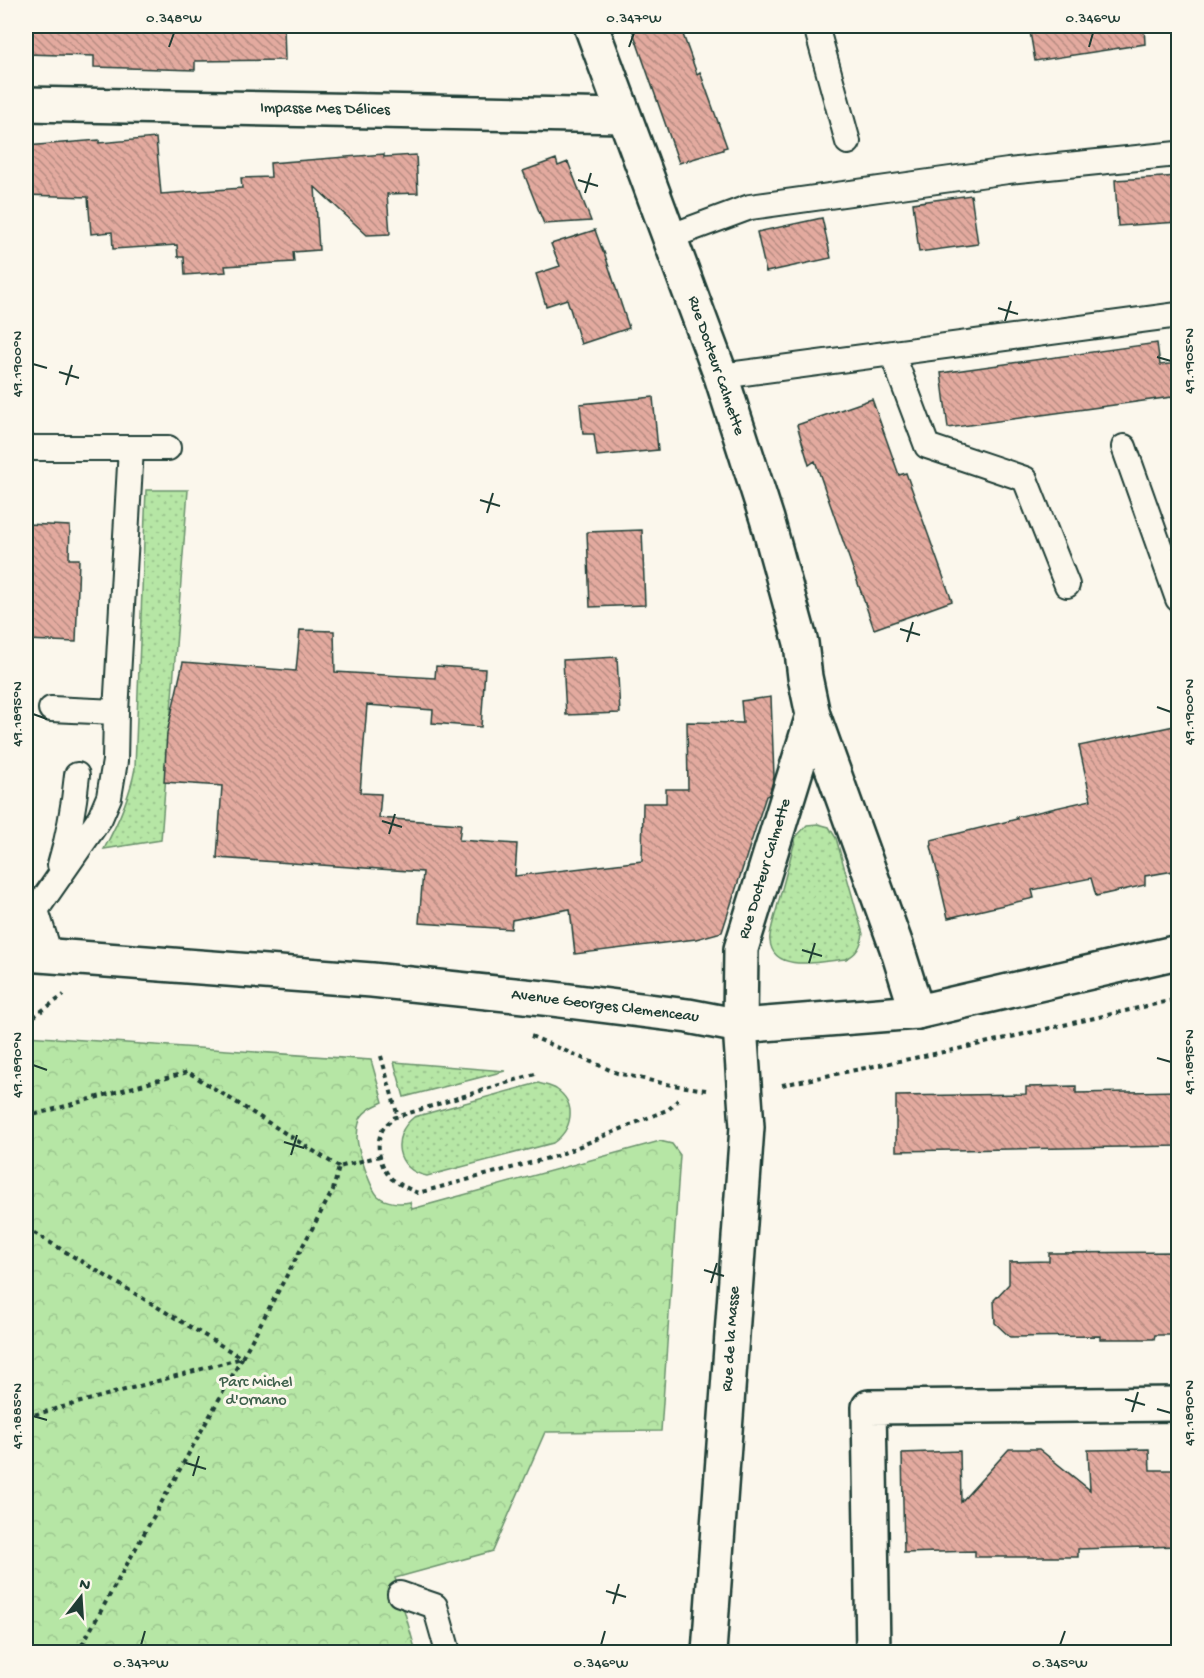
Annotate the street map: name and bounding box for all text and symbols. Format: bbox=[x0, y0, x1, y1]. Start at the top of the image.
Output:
text: 0.348°W bbox=[146, 10, 202, 28]
text: 0.347°W bbox=[606, 10, 662, 28]
text: 0.346°W bbox=[1065, 10, 1121, 28]
street label: Impasse Mes Délices bbox=[260, 99, 391, 121]
street label: Rue Docteur Calmette bbox=[682, 294, 748, 439]
text: 49.1905°N bbox=[1181, 328, 1199, 394]
text: 49.1900°N bbox=[9, 331, 27, 397]
text: 49.1900°N bbox=[1181, 679, 1199, 745]
text: 49.1895°N bbox=[9, 681, 27, 747]
street label: Rue Docteur Calmette bbox=[736, 796, 797, 942]
street label: Avenue Georges Clemenceau bbox=[510, 986, 700, 1028]
text: 49.1895°N bbox=[1181, 1029, 1199, 1095]
text: 49.1890°N bbox=[9, 1032, 27, 1098]
street label: Rue de la Masse bbox=[719, 1285, 745, 1392]
park label: Parc Michel d'Ornano bbox=[219, 1374, 292, 1411]
text: 49.1890°N bbox=[1181, 1380, 1199, 1446]
text: 49.1885°N bbox=[9, 1383, 27, 1449]
north arrow bbox=[51, 1567, 111, 1627]
text: N bbox=[77, 1575, 93, 1597]
text: 0.347°W bbox=[113, 1655, 169, 1673]
text: 0.346°W bbox=[573, 1655, 629, 1673]
text: 0.345°W bbox=[1032, 1655, 1088, 1673]

